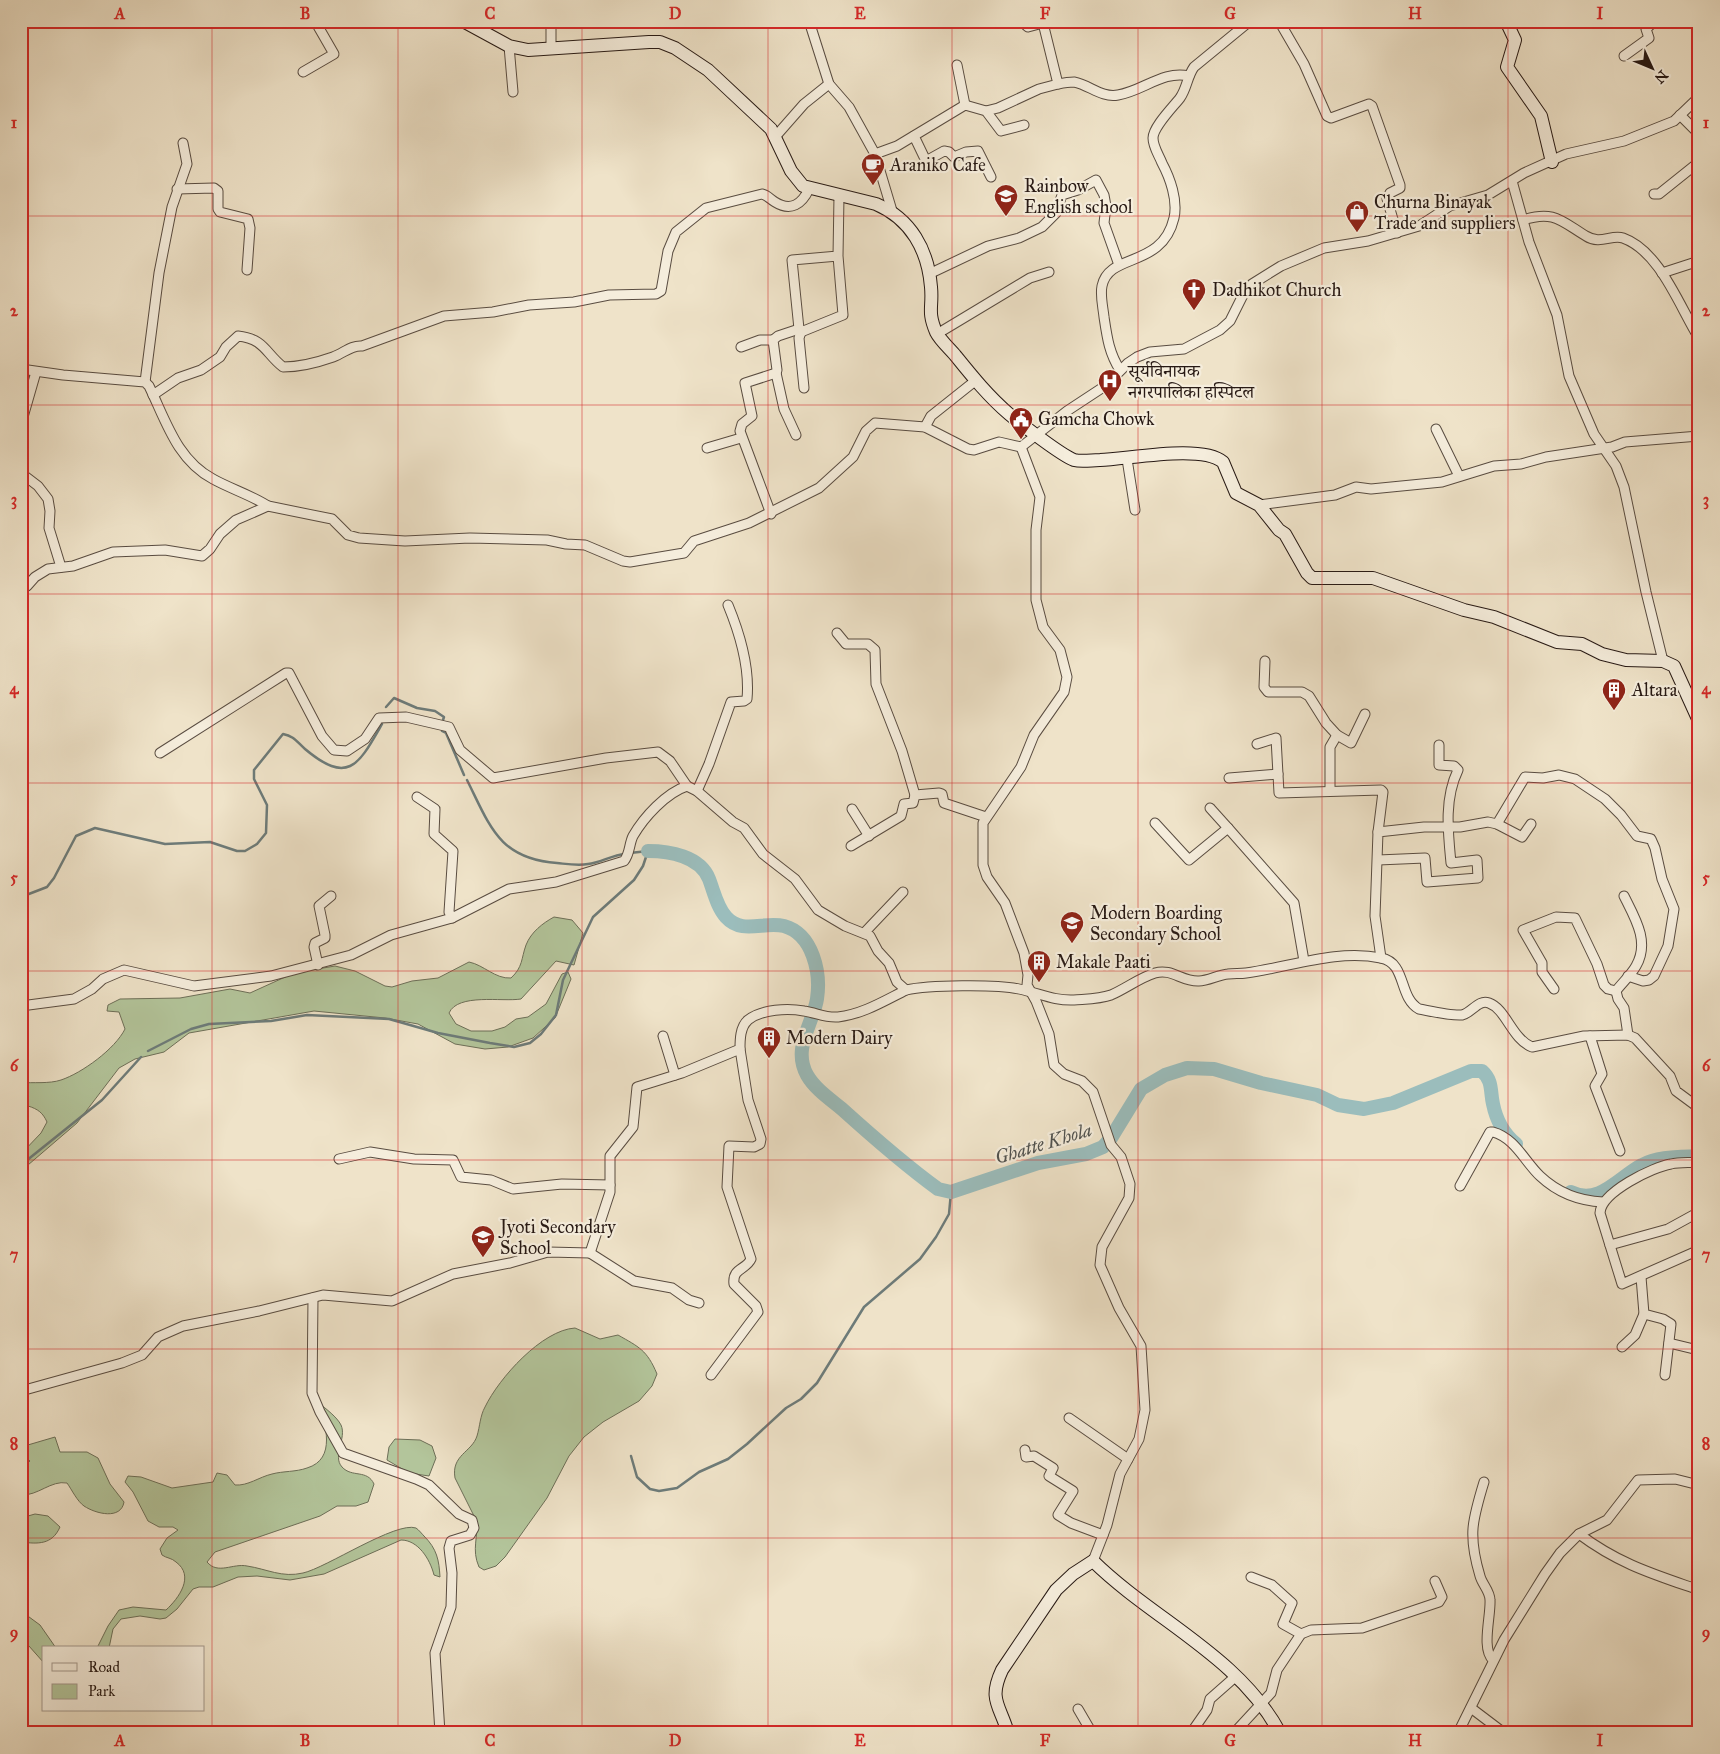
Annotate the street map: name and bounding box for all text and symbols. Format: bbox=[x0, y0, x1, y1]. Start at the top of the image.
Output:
text: A bbox=[114, 4, 126, 23]
text: B bbox=[300, 4, 310, 23]
text: C bbox=[485, 4, 496, 23]
text: D bbox=[669, 4, 682, 23]
text: E bbox=[854, 4, 866, 23]
text: F bbox=[1040, 4, 1051, 23]
text: G bbox=[1224, 4, 1236, 23]
text: H bbox=[1408, 4, 1422, 23]
text: I bbox=[1597, 4, 1604, 23]
north arrow bbox=[1628, 42, 1678, 92]
text: N bbox=[1651, 67, 1671, 87]
text: 1 bbox=[11, 113, 18, 132]
text: 1 bbox=[1703, 113, 1710, 132]
cafe icon: Araniko Cafe bbox=[860, 152, 886, 186]
place label: Araniko Cafe bbox=[889, 154, 986, 176]
place label: Rainbow English school bbox=[1024, 175, 1133, 219]
school or university icon: Rainbow English school bbox=[993, 183, 1019, 217]
place label: Churna Binayak Trade and suppliers bbox=[1374, 191, 1516, 234]
shop icon: Churna Binayak Trade and suppliers bbox=[1344, 199, 1370, 233]
church icon: Dadhikot Church bbox=[1181, 277, 1207, 311]
place label: Dadhikot Church bbox=[1212, 279, 1341, 301]
text: 2 bbox=[10, 301, 19, 320]
text: 2 bbox=[1702, 301, 1711, 320]
place label: सूर्यविनायक नगरपालिका हस्पिटल bbox=[1127, 360, 1255, 403]
hospital icon: सूर्यविनायक नगरपालिका हस्पिटल bbox=[1097, 368, 1123, 402]
public building icon: Gamcha Chowk bbox=[1008, 406, 1034, 440]
place label: Gamcha Chowk bbox=[1038, 408, 1155, 430]
text: 3 bbox=[11, 490, 17, 510]
text: 3 bbox=[1703, 490, 1709, 510]
building icon: Altara bbox=[1601, 677, 1627, 711]
text: 4 bbox=[10, 679, 20, 699]
place label: Altara bbox=[1631, 679, 1678, 701]
text: 4 bbox=[1702, 679, 1712, 699]
text: 5 bbox=[10, 868, 18, 887]
text: 5 bbox=[1702, 868, 1710, 887]
place label: Modern Boarding Secondary School bbox=[1090, 902, 1223, 945]
school or university icon: Modern Boarding Secondary School bbox=[1059, 910, 1085, 944]
building icon: Makale Paati bbox=[1026, 949, 1052, 983]
place label: Makale Paati bbox=[1056, 951, 1151, 973]
building icon: Modern Dairy bbox=[756, 1025, 782, 1059]
place label: Modern Dairy bbox=[786, 1027, 893, 1049]
text: 6 bbox=[10, 1056, 19, 1075]
text: 6 bbox=[1702, 1056, 1711, 1075]
water label: Ghatte Khola bbox=[992, 1118, 1094, 1169]
place label: Jyoti Secondary School bbox=[498, 1216, 616, 1259]
school or university icon: Jyoti Secondary School bbox=[470, 1224, 496, 1258]
text: 7 bbox=[10, 1245, 19, 1264]
text: 7 bbox=[1702, 1245, 1711, 1264]
text: 8 bbox=[10, 1434, 18, 1453]
text: 8 bbox=[1702, 1434, 1710, 1453]
text: 9 bbox=[10, 1623, 18, 1643]
text: 9 bbox=[1702, 1623, 1710, 1643]
legend bbox=[42, 1646, 205, 1712]
text: Road bbox=[88, 1658, 120, 1676]
text: Park bbox=[88, 1682, 115, 1700]
text: A bbox=[114, 1731, 126, 1750]
text: B bbox=[300, 1731, 310, 1750]
text: C bbox=[485, 1731, 496, 1750]
text: D bbox=[669, 1731, 682, 1750]
text: E bbox=[854, 1731, 866, 1750]
text: F bbox=[1040, 1731, 1051, 1750]
text: G bbox=[1224, 1731, 1236, 1750]
text: H bbox=[1408, 1731, 1422, 1750]
text: I bbox=[1597, 1731, 1604, 1750]

